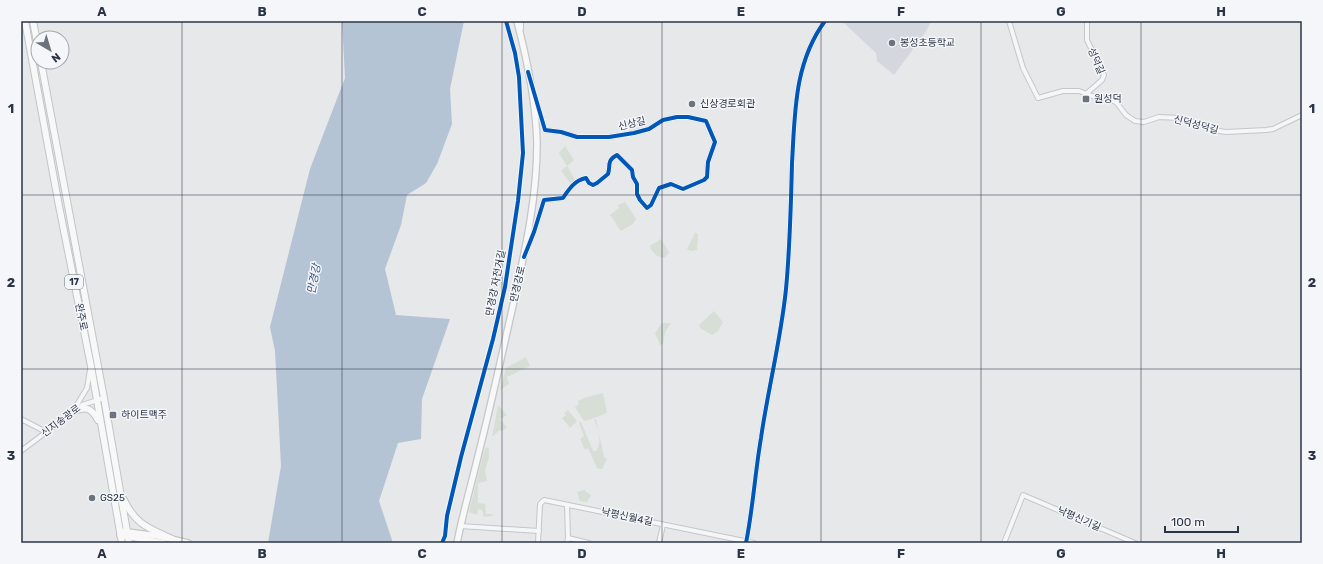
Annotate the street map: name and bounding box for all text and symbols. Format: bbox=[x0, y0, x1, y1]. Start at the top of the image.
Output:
text: A bbox=[97, 4, 107, 19]
text: B bbox=[257, 4, 267, 19]
text: C bbox=[417, 4, 427, 19]
text: D bbox=[577, 4, 587, 19]
text: E bbox=[737, 4, 745, 19]
text: F bbox=[897, 4, 905, 19]
text: G bbox=[1056, 4, 1066, 19]
text: H bbox=[1216, 4, 1226, 19]
north arrow bbox=[30, 30, 70, 70]
place label: 봉성초등학교 bbox=[900, 37, 955, 49]
marker: 봉성초등학교 bbox=[887, 38, 897, 48]
street label: 성덕길 bbox=[1085, 46, 1107, 76]
text: N bbox=[49, 50, 63, 65]
place label: 원성덕 bbox=[1094, 93, 1122, 105]
marker: 원성덕 bbox=[1081, 94, 1091, 104]
place label: 신상경로회관 bbox=[700, 98, 756, 110]
marker: 신상경로회관 bbox=[687, 99, 697, 109]
text: 1 bbox=[8, 101, 14, 116]
text: 1 bbox=[1309, 101, 1315, 116]
street label: 신덕성덕길 bbox=[1172, 113, 1220, 137]
street label: 신상길 bbox=[617, 115, 647, 133]
street label: 만경강 자전거길 bbox=[484, 249, 508, 317]
water label: 만경강 bbox=[305, 261, 324, 295]
street label: 만경강로 bbox=[508, 265, 528, 303]
text: 2 bbox=[7, 275, 15, 290]
road number: 17 bbox=[65, 275, 83, 289]
text: 2 bbox=[1308, 275, 1316, 290]
street label: 완주로 bbox=[72, 302, 90, 332]
street label: 신지송광로 bbox=[39, 402, 83, 440]
place label: 하이트맥주 bbox=[121, 409, 167, 421]
marker: 하이트맥주 bbox=[108, 410, 118, 420]
text: 3 bbox=[7, 448, 16, 463]
text: 3 bbox=[1308, 448, 1317, 463]
place label: GS25 bbox=[100, 492, 125, 504]
marker: GS25 bbox=[87, 493, 97, 503]
street label: 낙평신기길 bbox=[1055, 504, 1103, 534]
street label: 낙평신월4길 bbox=[600, 506, 654, 528]
scale bar bbox=[1165, 508, 1238, 534]
text: 100 m bbox=[1171, 515, 1205, 529]
text: A bbox=[97, 546, 107, 561]
text: B bbox=[257, 546, 267, 561]
text: C bbox=[417, 546, 427, 561]
text: D bbox=[577, 546, 587, 561]
text: E bbox=[737, 546, 745, 561]
text: F bbox=[897, 546, 905, 561]
text: G bbox=[1056, 546, 1066, 561]
text: H bbox=[1216, 546, 1226, 561]

